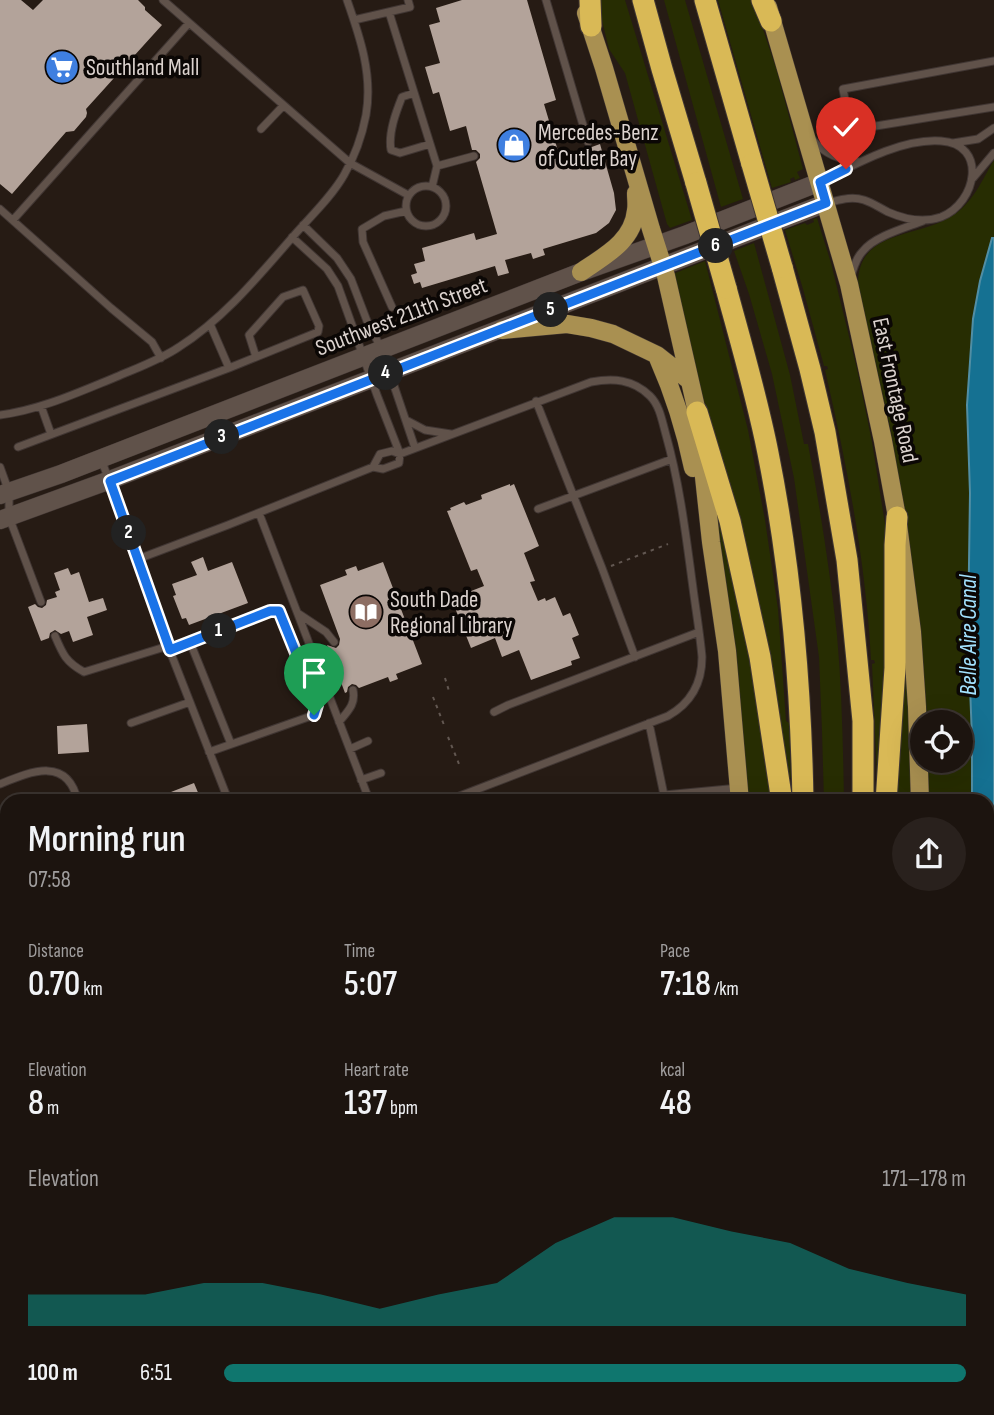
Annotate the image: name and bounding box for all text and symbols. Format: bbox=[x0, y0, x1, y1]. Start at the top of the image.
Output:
supermarket icon: Southland Mall bbox=[43, 48, 81, 86]
place label: Southland Mall bbox=[86, 54, 199, 82]
pin bbox=[816, 97, 876, 169]
icon: check bbox=[827, 108, 865, 146]
place label: Mercedes-Benz of Cutler Bay bbox=[538, 119, 659, 173]
shop icon: Mercedes-Benz of Cutler Bay bbox=[495, 126, 533, 164]
pin: 6 bbox=[698, 229, 734, 264]
text: 6 bbox=[711, 234, 720, 257]
street label: Southwest 211th Street bbox=[312, 271, 491, 363]
pin: 5 bbox=[534, 292, 568, 328]
text: 5 bbox=[546, 298, 555, 321]
street label: East Frontage Road bbox=[866, 315, 924, 465]
pin: 4 bbox=[368, 356, 404, 390]
text: 4 bbox=[381, 361, 390, 384]
pin: 3 bbox=[204, 420, 240, 454]
text: 3 bbox=[217, 425, 226, 448]
pin: 2 bbox=[111, 516, 146, 550]
text: 2 bbox=[124, 521, 133, 544]
water label: Belle Aire Canal bbox=[954, 574, 983, 695]
place label: South Dade Regional Library bbox=[390, 586, 512, 640]
library icon: South Dade Regional Library bbox=[347, 593, 385, 631]
pin: 1 bbox=[202, 614, 236, 648]
text: 1 bbox=[215, 619, 222, 642]
pin bbox=[284, 643, 344, 715]
icon: arrive bbox=[295, 654, 333, 692]
map controls bbox=[910, 710, 973, 773]
button: locate bbox=[910, 710, 973, 773]
text: Morning run bbox=[28, 817, 186, 862]
button: share bbox=[892, 817, 966, 891]
text: 07:58 bbox=[28, 866, 71, 894]
text: Distance bbox=[28, 940, 84, 963]
text: Time bbox=[344, 940, 375, 963]
text: Pace bbox=[660, 940, 690, 963]
text: 0.70 bbox=[28, 963, 80, 1006]
text: 5:07 bbox=[344, 963, 397, 1006]
text: 7:18 bbox=[660, 963, 711, 1006]
text: km bbox=[80, 978, 103, 1001]
text: /km bbox=[711, 978, 739, 1001]
text: Elevation bbox=[28, 1059, 87, 1082]
text: Heart rate bbox=[344, 1059, 409, 1082]
text: kcal bbox=[660, 1059, 685, 1082]
text: 8 bbox=[28, 1082, 44, 1125]
text: 137 bbox=[344, 1082, 387, 1125]
text: 48 bbox=[660, 1082, 692, 1125]
text: m bbox=[44, 1097, 59, 1120]
text: bpm bbox=[387, 1097, 418, 1120]
text: Elevation bbox=[28, 1165, 99, 1193]
text: 171–178 m bbox=[882, 1165, 966, 1193]
text: 100 m bbox=[28, 1359, 78, 1387]
text: 6:51 bbox=[140, 1359, 172, 1387]

